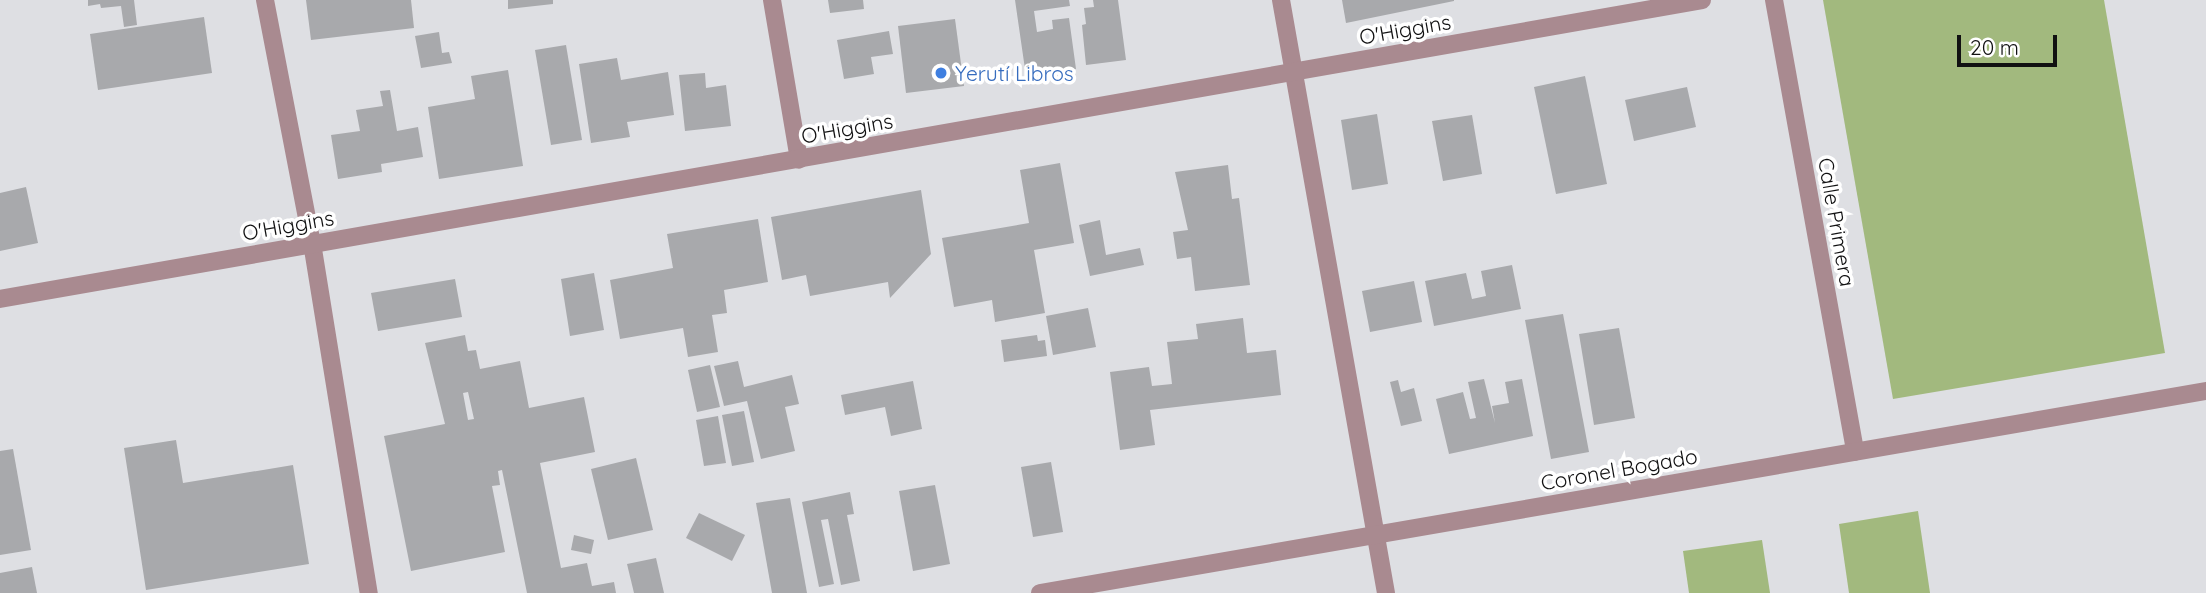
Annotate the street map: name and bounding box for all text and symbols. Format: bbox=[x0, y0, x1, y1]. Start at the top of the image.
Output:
street label: O'Higgins bbox=[1357, 9, 1453, 49]
scale bar bbox=[1961, 21, 2061, 65]
text: 20 m bbox=[1970, 34, 2019, 60]
place label: Yerutí Libros bbox=[955, 60, 1074, 86]
marker: Yerutí Libros bbox=[933, 65, 949, 81]
street label: O'Higgins bbox=[799, 108, 895, 148]
street label: Calle Primera bbox=[1813, 156, 1861, 288]
street label: O'Higgins bbox=[240, 205, 336, 245]
street label: Coronel Bogado bbox=[1539, 443, 1699, 495]

